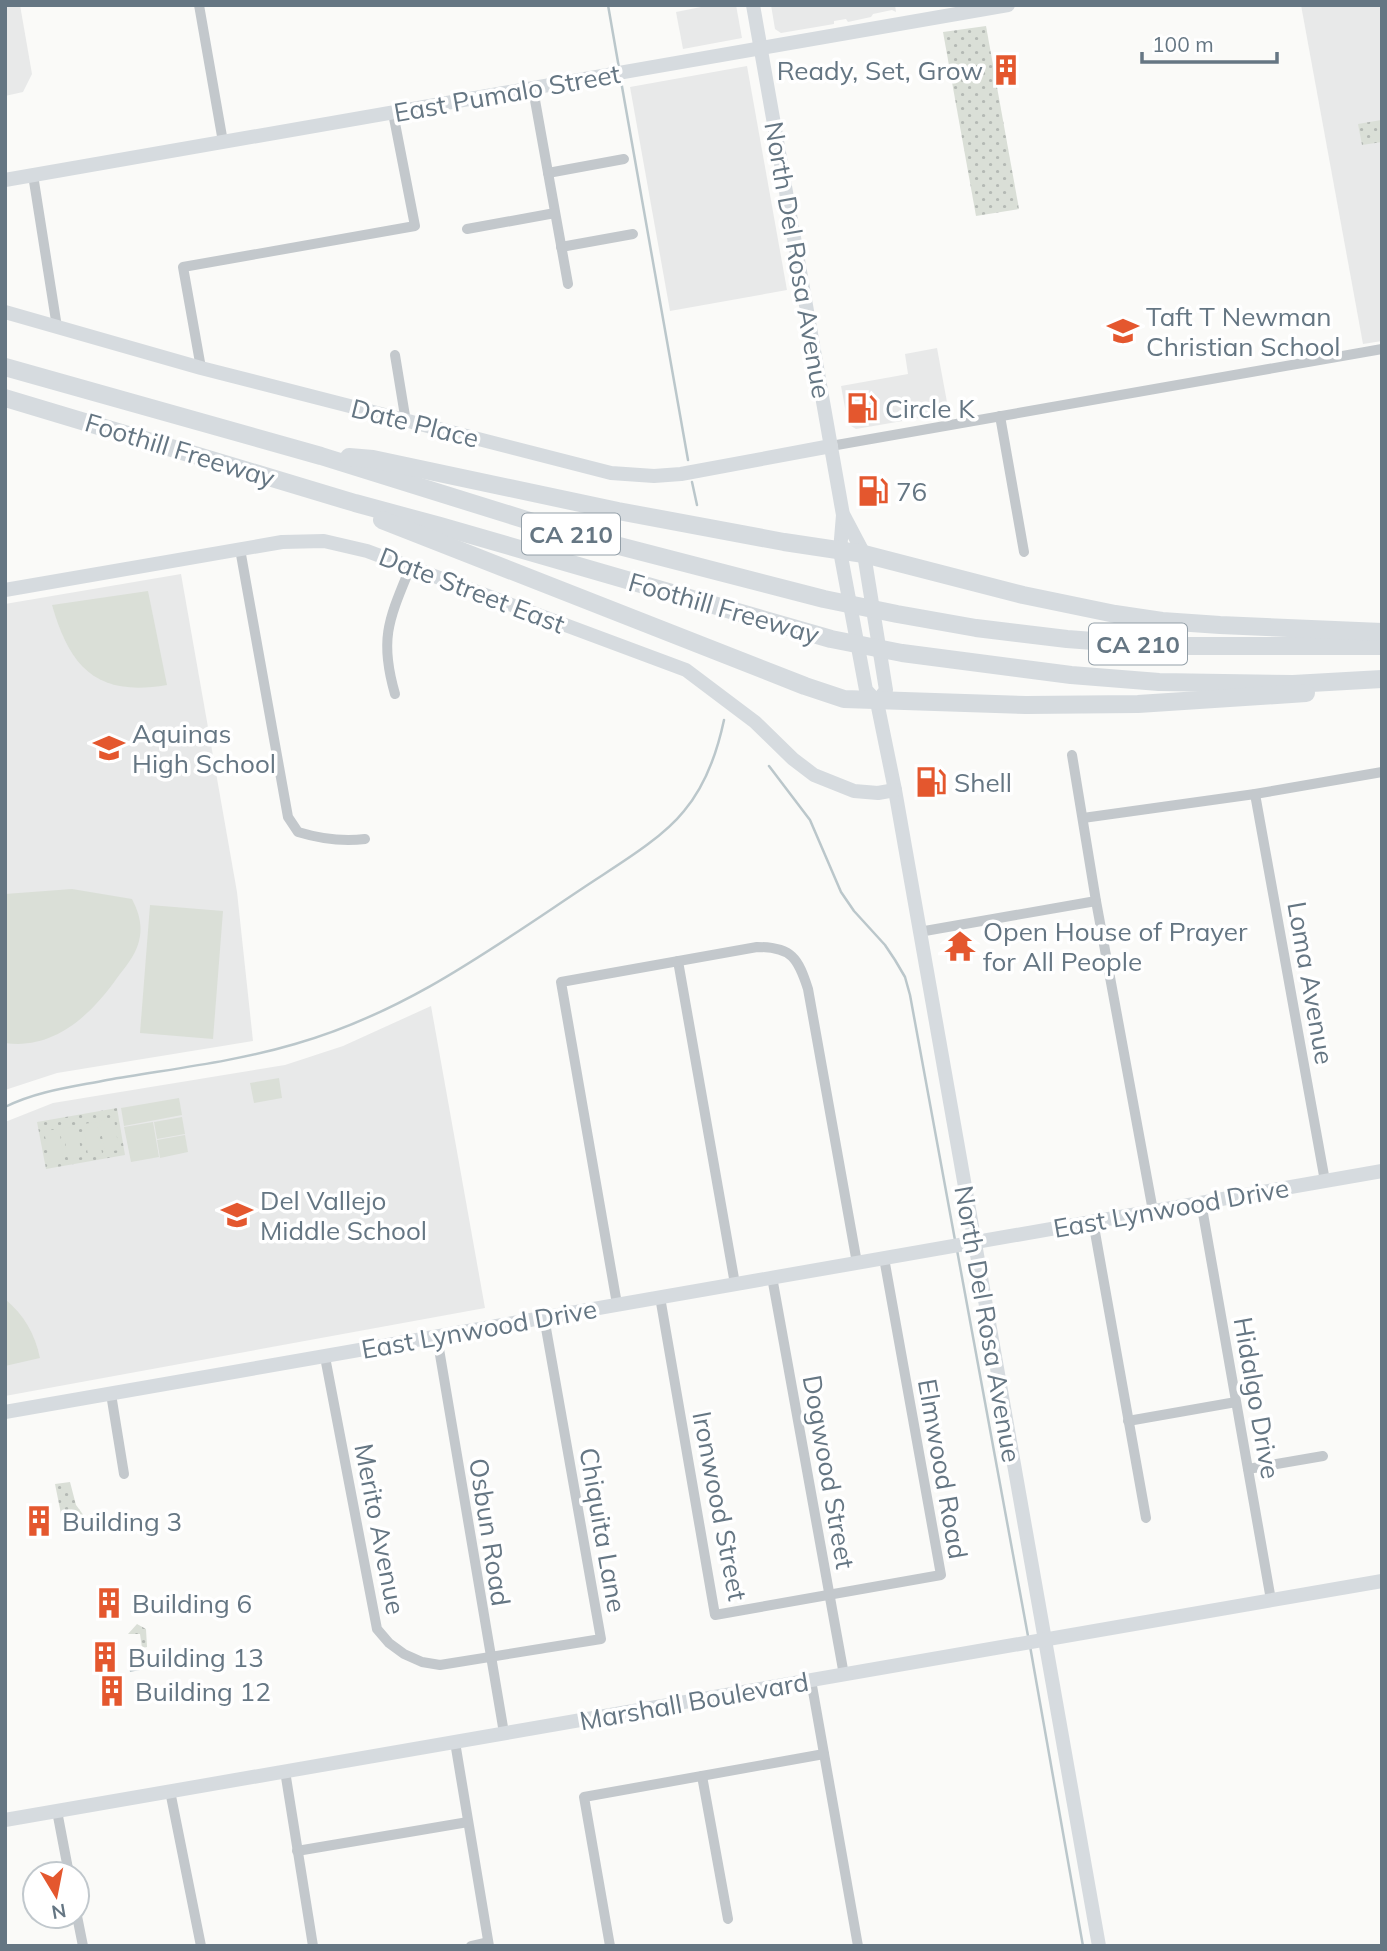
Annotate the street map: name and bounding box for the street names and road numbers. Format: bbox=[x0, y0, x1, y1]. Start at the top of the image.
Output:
street label: East Pumalo Street bbox=[391, 57, 623, 129]
street label: North Del Rosa Avenue bbox=[757, 119, 839, 401]
street label: Date Place bbox=[348, 391, 482, 455]
street label: Foothill Freeway bbox=[81, 405, 279, 495]
road number: CA 210 bbox=[522, 514, 620, 554]
street label: Date Street East bbox=[375, 539, 569, 641]
street label: Foothill Freeway bbox=[625, 565, 823, 651]
road number: CA 210 bbox=[1089, 624, 1187, 664]
street label: Loma Avenue bbox=[1280, 899, 1342, 1067]
street label: East Lynwood Drive bbox=[1051, 1171, 1291, 1245]
street label: North Del Rosa Avenue bbox=[947, 1183, 1029, 1465]
street label: East Lynwood Drive bbox=[359, 1292, 599, 1366]
street label: Hidalgo Drive bbox=[1227, 1315, 1287, 1481]
street label: Dogwood Street bbox=[796, 1372, 862, 1572]
street label: Elmwood Road bbox=[911, 1376, 975, 1562]
street label: Ironwood Street bbox=[685, 1408, 755, 1604]
street label: Merito Avenue bbox=[347, 1441, 413, 1617]
street label: Chiquita Lane bbox=[572, 1445, 634, 1615]
street label: Osbun Road bbox=[462, 1456, 518, 1608]
street label: Marshall Boulevard bbox=[577, 1665, 811, 1737]

